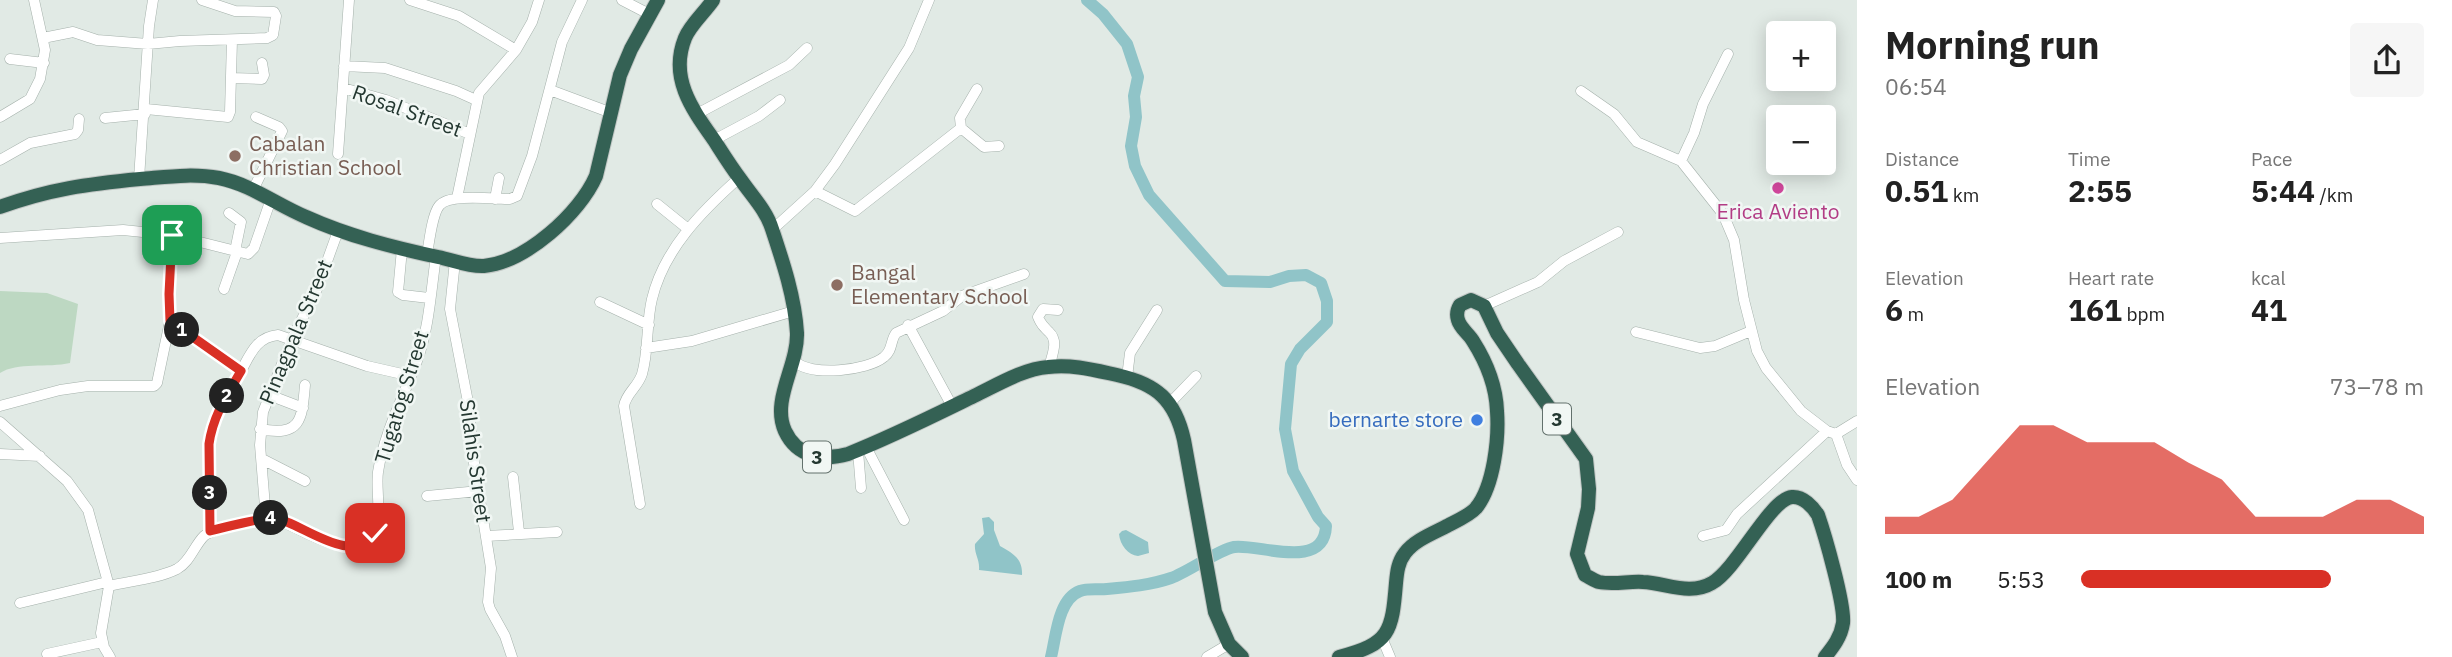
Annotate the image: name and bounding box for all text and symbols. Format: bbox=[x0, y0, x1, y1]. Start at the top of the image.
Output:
text: Morning run bbox=[1885, 20, 2100, 69]
map controls bbox=[1766, 21, 1836, 175]
button: + bbox=[1766, 21, 1836, 91]
button: share bbox=[2350, 23, 2424, 97]
text: 06:54 bbox=[1885, 71, 1947, 101]
street label: Rosal Street bbox=[349, 77, 466, 143]
button: − bbox=[1766, 105, 1836, 175]
place label: Cabalan Christian School bbox=[249, 129, 402, 181]
text: Distance bbox=[1885, 147, 1959, 171]
text: Time bbox=[2068, 147, 2111, 171]
text: Pace bbox=[2251, 147, 2292, 171]
marker: Cabalan Christian School bbox=[227, 148, 243, 164]
text: 0.51 bbox=[1885, 171, 1948, 210]
text: 2:55 bbox=[2068, 171, 2132, 210]
text: 5:44 bbox=[2251, 171, 2315, 210]
marker: Erica Aviento bbox=[1770, 180, 1786, 196]
text: km bbox=[1948, 183, 1979, 207]
text: /km bbox=[2315, 183, 2353, 207]
place label: Erica Aviento bbox=[1716, 197, 1840, 225]
pin bbox=[142, 205, 202, 265]
icon: arrive bbox=[153, 216, 191, 254]
street label: Pinagpala Street bbox=[252, 255, 338, 408]
place label: Bangal Elementary School bbox=[851, 258, 1028, 310]
text: Elevation bbox=[1885, 266, 1964, 290]
text: Heart rate bbox=[2068, 266, 2154, 290]
text: kcal bbox=[2251, 266, 2286, 290]
marker: Bangal Elementary School bbox=[829, 277, 845, 293]
text: 6 bbox=[1885, 290, 1903, 329]
text: 161 bbox=[2068, 290, 2122, 329]
text: 41 bbox=[2251, 290, 2287, 329]
text: m bbox=[1903, 302, 1924, 326]
text: bpm bbox=[2122, 302, 2165, 326]
pin: 1 bbox=[164, 312, 200, 348]
text: 1 bbox=[176, 317, 187, 341]
street label: Tugatog Street bbox=[368, 327, 435, 467]
text: Elevation bbox=[1885, 371, 1980, 401]
text: 73–78 m bbox=[2330, 371, 2424, 401]
pin: 2 bbox=[210, 378, 244, 414]
text: 2 bbox=[221, 383, 232, 407]
street label: Silahis Street bbox=[453, 397, 499, 524]
road number: 3 bbox=[1543, 404, 1571, 434]
place label: bernarte store bbox=[1329, 405, 1463, 433]
marker: bernarte store bbox=[1469, 412, 1485, 428]
road number: 3 bbox=[803, 442, 831, 472]
pin: 3 bbox=[192, 476, 228, 510]
text: 3 bbox=[204, 480, 215, 504]
pin: 4 bbox=[254, 500, 288, 536]
pin bbox=[345, 503, 405, 563]
text: 4 bbox=[265, 505, 276, 529]
icon: check bbox=[356, 514, 394, 552]
text: 100 m bbox=[1885, 564, 1952, 594]
text: 5:53 bbox=[1997, 564, 2045, 594]

